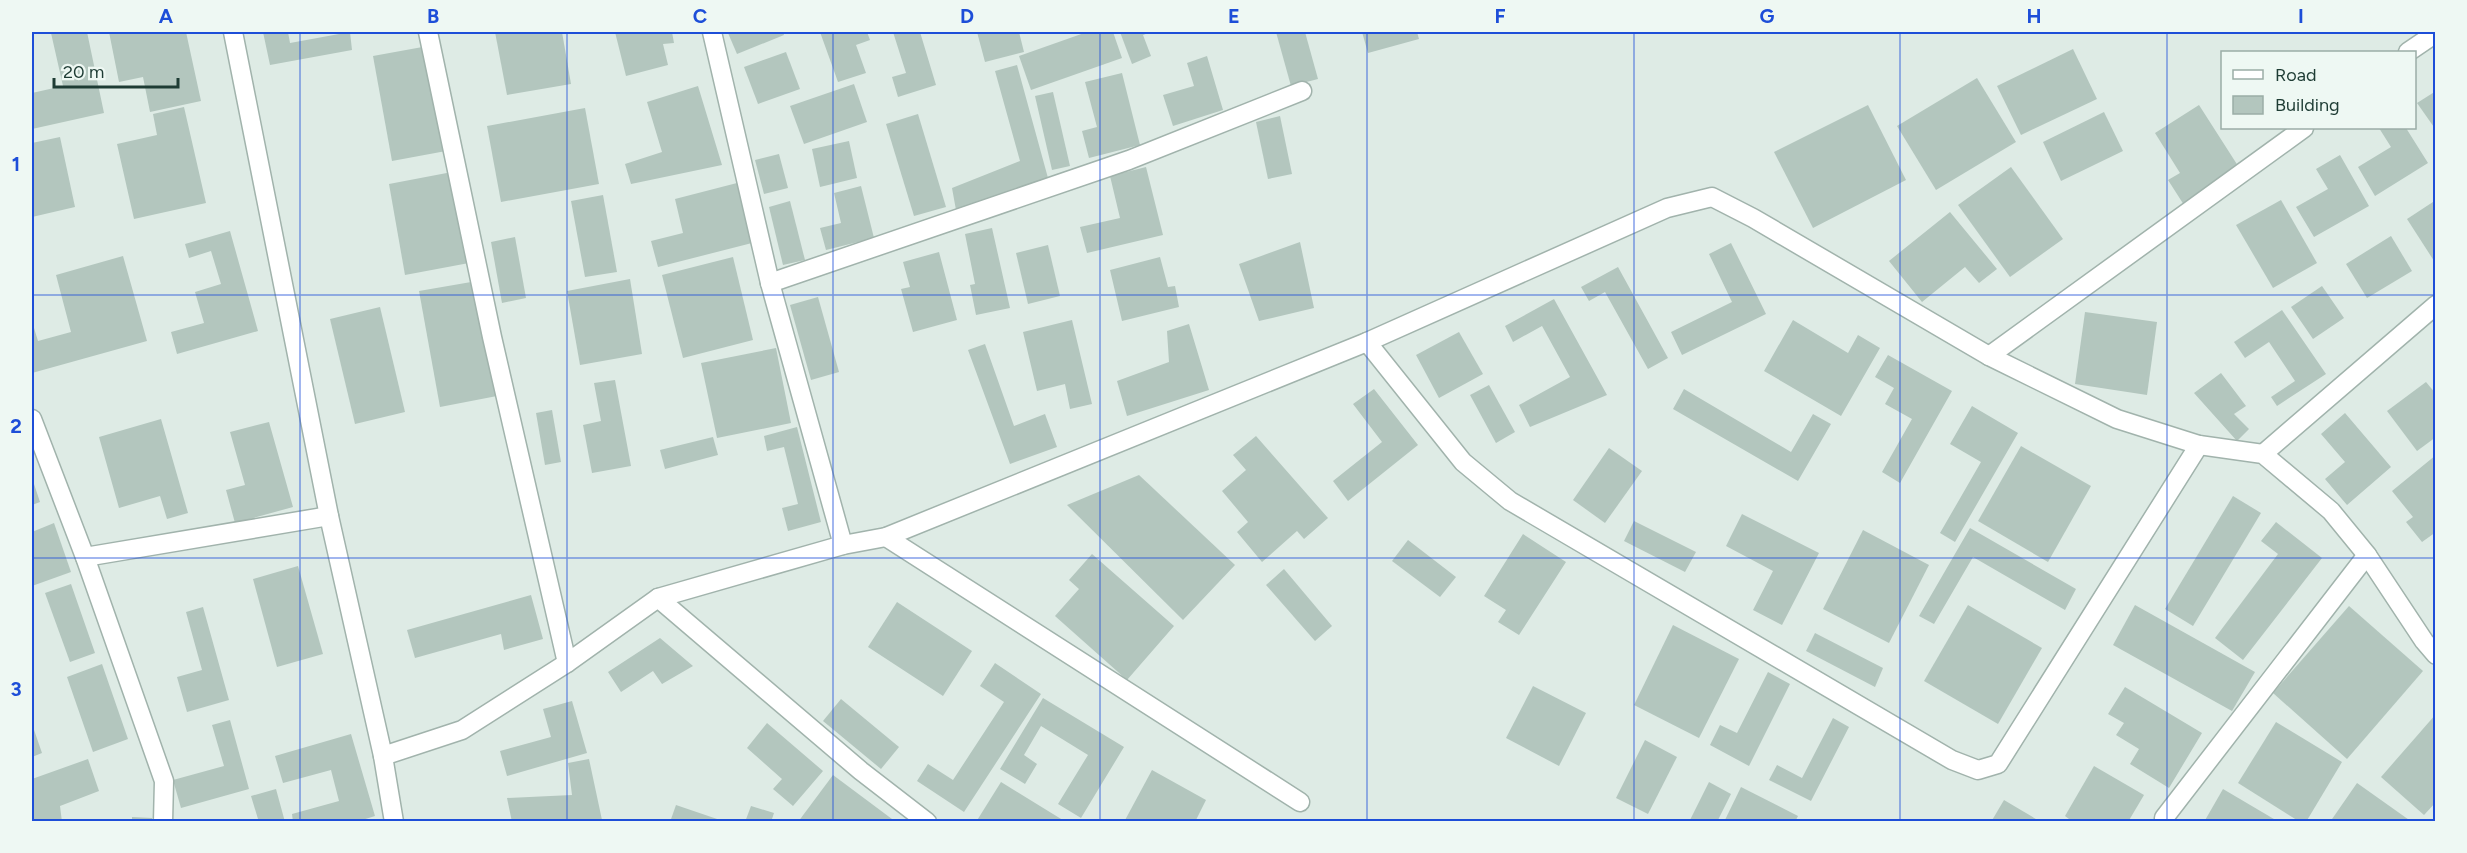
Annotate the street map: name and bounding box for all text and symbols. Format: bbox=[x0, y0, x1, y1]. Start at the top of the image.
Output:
text: A bbox=[159, 4, 174, 28]
text: B bbox=[427, 4, 439, 28]
text: C bbox=[693, 4, 707, 28]
text: D bbox=[960, 4, 974, 28]
text: E bbox=[1228, 4, 1240, 28]
text: F bbox=[1494, 4, 1506, 28]
text: G bbox=[1760, 4, 1775, 28]
text: H bbox=[2027, 4, 2042, 28]
text: I bbox=[2298, 4, 2304, 28]
scale bar bbox=[54, 51, 178, 89]
legend bbox=[2221, 51, 2416, 129]
text: 20 m bbox=[63, 61, 104, 83]
text: Road bbox=[2275, 64, 2316, 86]
text: Building bbox=[2275, 94, 2340, 116]
text: 1 bbox=[12, 152, 20, 176]
text: 2 bbox=[10, 414, 22, 438]
text: 3 bbox=[10, 677, 22, 701]

